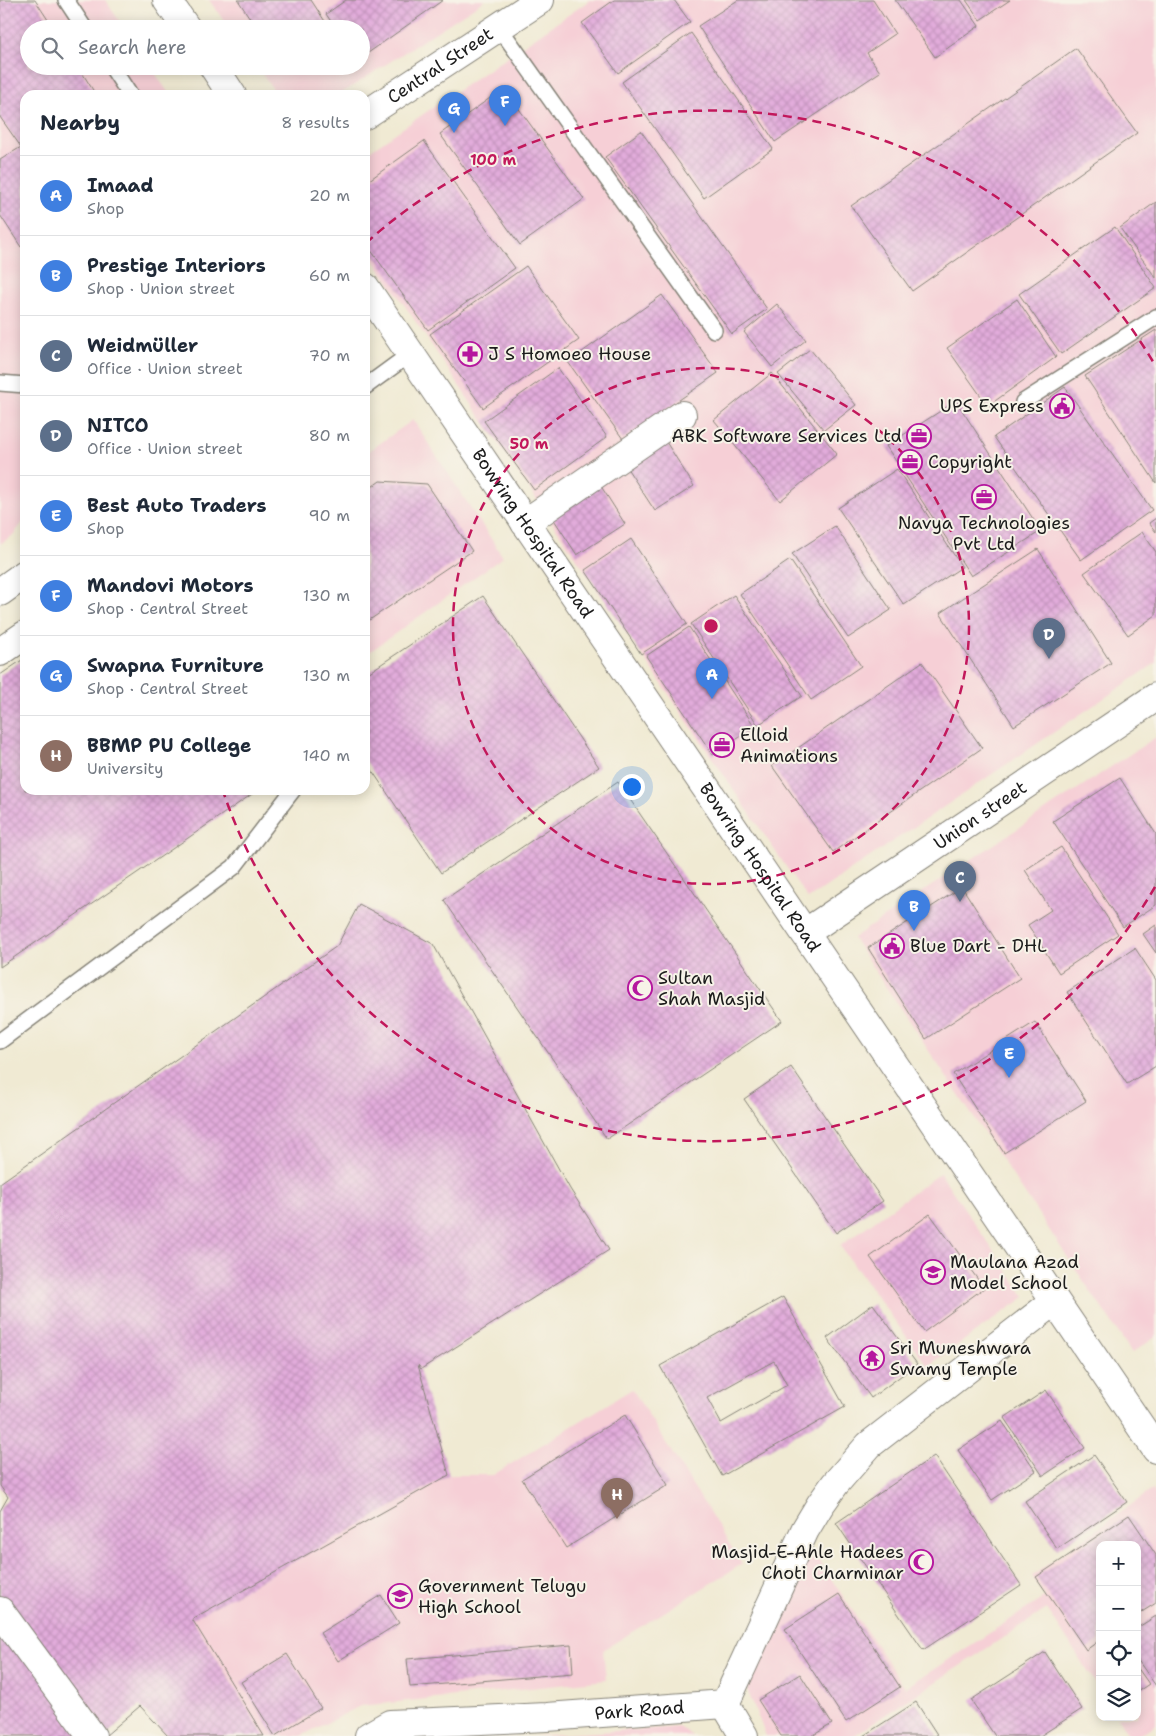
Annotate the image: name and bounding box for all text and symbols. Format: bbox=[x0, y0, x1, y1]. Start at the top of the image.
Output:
search box bbox=[20, 20, 370, 75]
street label: Central Street bbox=[383, 22, 498, 109]
icon: search bbox=[38, 34, 66, 62]
text: Search here bbox=[78, 35, 187, 60]
pin: F bbox=[489, 85, 521, 126]
pin: G bbox=[438, 92, 470, 133]
text: Nearby bbox=[40, 109, 120, 137]
text: 8 results bbox=[281, 112, 350, 133]
text: 100 m bbox=[470, 150, 516, 170]
text: Imaad bbox=[87, 173, 154, 198]
text: A bbox=[50, 185, 62, 206]
text: 20 m bbox=[309, 185, 350, 206]
text: Shop bbox=[87, 198, 124, 219]
text: Prestige Interiors bbox=[87, 253, 266, 278]
text: B bbox=[51, 265, 61, 286]
text: 60 m bbox=[309, 265, 350, 286]
text: Shop · Union street bbox=[87, 278, 235, 299]
text: Weidmüller bbox=[87, 333, 198, 358]
pharmacy icon: J S Homoeo House bbox=[457, 341, 483, 367]
place label: J S Homoeo House bbox=[488, 342, 651, 366]
text: C bbox=[51, 345, 61, 366]
text: 70 m bbox=[309, 345, 350, 366]
text: Office · Union street bbox=[87, 358, 243, 379]
public building icon: UPS Express bbox=[1049, 393, 1075, 419]
place label: UPS Express bbox=[940, 394, 1044, 418]
text: NITCO bbox=[87, 413, 149, 438]
office icon: ABK Software Services Ltd bbox=[906, 423, 932, 449]
place label: ABK Software Services Ltd bbox=[671, 424, 902, 448]
text: D bbox=[50, 425, 62, 446]
text: 80 m bbox=[309, 425, 350, 446]
text: 50 m bbox=[510, 434, 549, 454]
text: Office · Union street bbox=[87, 438, 243, 459]
street label: Bowring Hospital Road bbox=[466, 444, 599, 623]
office icon: Copyright bbox=[897, 449, 923, 475]
place label: Copyright bbox=[928, 450, 1012, 474]
office icon: Navya Technologies Pvt Ltd bbox=[971, 484, 997, 510]
text: Best Auto Traders bbox=[87, 493, 266, 518]
text: E bbox=[51, 505, 61, 526]
text: 90 m bbox=[309, 505, 350, 526]
place label: Navya Technologies Pvt Ltd bbox=[898, 511, 1070, 556]
text: Shop bbox=[87, 518, 124, 539]
text: Mandovi Motors bbox=[87, 573, 254, 598]
text: F bbox=[51, 585, 61, 606]
text: 130 m bbox=[303, 585, 350, 606]
text: Shop · Central Street bbox=[87, 598, 248, 619]
centre of rings bbox=[702, 617, 720, 635]
pin: D bbox=[1033, 618, 1065, 659]
text: Swapna Furniture bbox=[87, 653, 264, 678]
pin: A bbox=[696, 658, 728, 699]
text: G bbox=[50, 665, 62, 686]
text: 130 m bbox=[303, 665, 350, 686]
text: Shop · Central Street bbox=[87, 678, 248, 699]
place label: Elloid Animations bbox=[740, 723, 838, 768]
office icon: Elloid Animations bbox=[709, 732, 735, 758]
text: BBMP PU College bbox=[87, 733, 252, 758]
text: H bbox=[50, 745, 62, 766]
text: 140 m bbox=[303, 745, 350, 766]
text: University bbox=[87, 758, 163, 779]
your location bbox=[619, 774, 645, 800]
street label: Union street bbox=[929, 775, 1031, 855]
street label: Bowring Hospital Road bbox=[694, 778, 826, 957]
pin: C bbox=[944, 861, 976, 902]
pin: B bbox=[898, 890, 930, 931]
public building icon: Blue Dart - DHL bbox=[879, 933, 905, 959]
place label: Blue Dart - DHL bbox=[910, 934, 1047, 958]
place label: Sultan Shah Masjid bbox=[658, 966, 766, 1011]
mosque icon: Sultan Shah Masjid bbox=[627, 975, 653, 1001]
pin: E bbox=[993, 1037, 1025, 1078]
place label: Maulana Azad Model School bbox=[950, 1250, 1079, 1295]
school or university icon: Maulana Azad Model School bbox=[920, 1259, 946, 1285]
place label: Sri Muneshwara Swamy Temple bbox=[890, 1336, 1031, 1381]
temple icon: Sri Muneshwara Swamy Temple bbox=[859, 1345, 885, 1371]
pin: H bbox=[601, 1478, 633, 1519]
place label: Masjid-E-Ahle Hadees Choti Charminar bbox=[711, 1540, 904, 1585]
map controls bbox=[1096, 1541, 1141, 1721]
button: + bbox=[1096, 1541, 1141, 1586]
mosque icon: Masjid-E-Ahle Hadees Choti Charminar bbox=[908, 1549, 934, 1575]
place label: Government Telugu High School bbox=[418, 1574, 586, 1619]
school or university icon: Government Telugu High School bbox=[387, 1583, 413, 1609]
button: − bbox=[1096, 1586, 1141, 1631]
button: locate bbox=[1096, 1631, 1141, 1676]
button: layers bbox=[1096, 1676, 1141, 1721]
street label: Park Road bbox=[594, 1695, 685, 1725]

